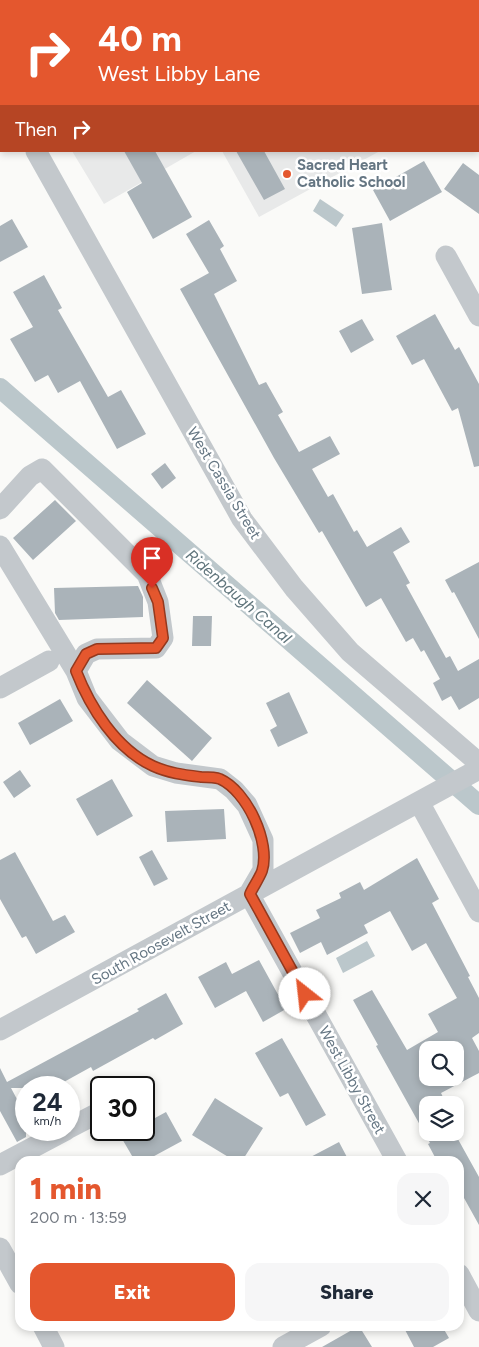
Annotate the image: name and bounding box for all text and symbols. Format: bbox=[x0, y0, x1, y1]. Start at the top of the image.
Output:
text: 40 m bbox=[98, 18, 182, 60]
icon: right bbox=[15, 20, 80, 85]
text: West Libby Lane bbox=[98, 60, 260, 87]
icon: right bbox=[67, 115, 95, 143]
text: Then bbox=[15, 118, 57, 141]
place label: Sacred Heart Catholic School bbox=[297, 156, 406, 191]
marker: Sacred Heart Catholic School bbox=[281, 168, 293, 180]
street label: West Cassia Street bbox=[183, 424, 265, 543]
pin bbox=[131, 537, 173, 588]
icon: arrive bbox=[138, 544, 166, 572]
water label: Ridenbaugh Canal bbox=[182, 545, 296, 648]
street label: South Roosevelt Street bbox=[88, 897, 234, 989]
position arrow bbox=[278, 967, 330, 1019]
street label: West Libby Street bbox=[315, 1023, 389, 1137]
map controls bbox=[419, 1041, 464, 1141]
button: search bbox=[419, 1041, 464, 1086]
speed limit sign: 30 bbox=[90, 1076, 155, 1141]
text: 24 bbox=[32, 1087, 63, 1117]
button: layers bbox=[419, 1096, 464, 1141]
text: km/h bbox=[34, 1114, 61, 1128]
text: 1 min bbox=[30, 1170, 102, 1207]
button: close bbox=[397, 1173, 449, 1225]
text: 200 m · 13:59 bbox=[30, 1208, 127, 1227]
button: Exit bbox=[30, 1263, 235, 1321]
button: Share bbox=[245, 1263, 449, 1321]

